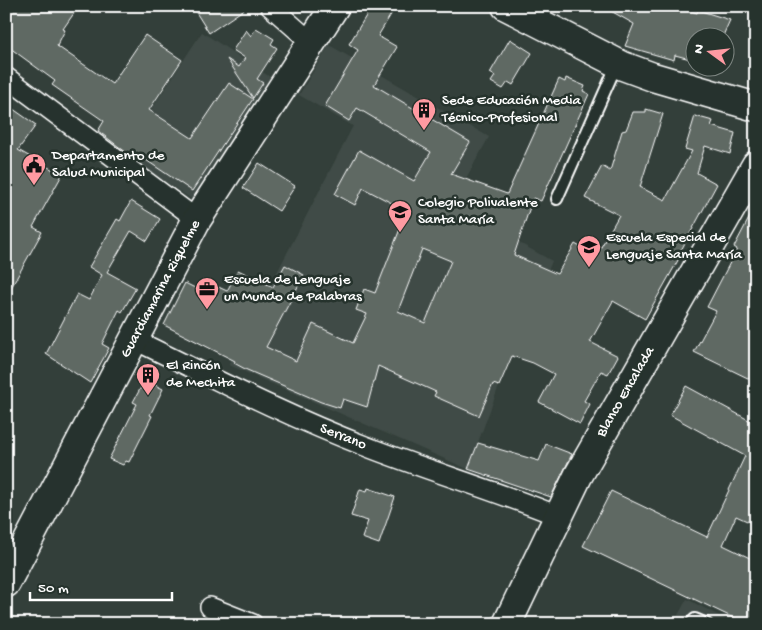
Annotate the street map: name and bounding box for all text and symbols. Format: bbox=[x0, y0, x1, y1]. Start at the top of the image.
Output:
north arrow bbox=[684, 28, 734, 78]
text: N bbox=[690, 43, 709, 56]
place label: Sede Educación Media Técnico-Profesional bbox=[441, 92, 581, 127]
building icon: Sede Educación Media Técnico-Profesional bbox=[411, 97, 437, 131]
place label: Departamento de Salud Municipal bbox=[51, 147, 165, 182]
public building icon: Departamento de Salud Municipal bbox=[21, 152, 47, 186]
place label: Colegio Polivalente Santa María bbox=[418, 194, 538, 229]
school or university icon: Colegio Polivalente Santa María bbox=[387, 199, 413, 233]
street label: Guardiamarina Riquelme bbox=[117, 217, 205, 361]
place label: Escuela Especial de Lenguaje Santa María bbox=[606, 229, 743, 264]
school or university icon: Escuela Especial de Lenguaje Santa María bbox=[576, 234, 602, 268]
place label: Escuela de Lenguaje un Mundo de Palabras bbox=[224, 271, 362, 306]
office icon: Escuela de Lenguaje un Mundo de Palabras bbox=[194, 276, 220, 310]
street label: Blanco Encalada bbox=[592, 343, 660, 441]
place label: El Rincón de Mechita bbox=[166, 357, 236, 392]
building icon: El Rincón de Mechita bbox=[135, 362, 161, 396]
street label: Serrano bbox=[317, 420, 369, 455]
scale bar bbox=[30, 570, 172, 602]
text: 50 m bbox=[38, 580, 69, 598]

